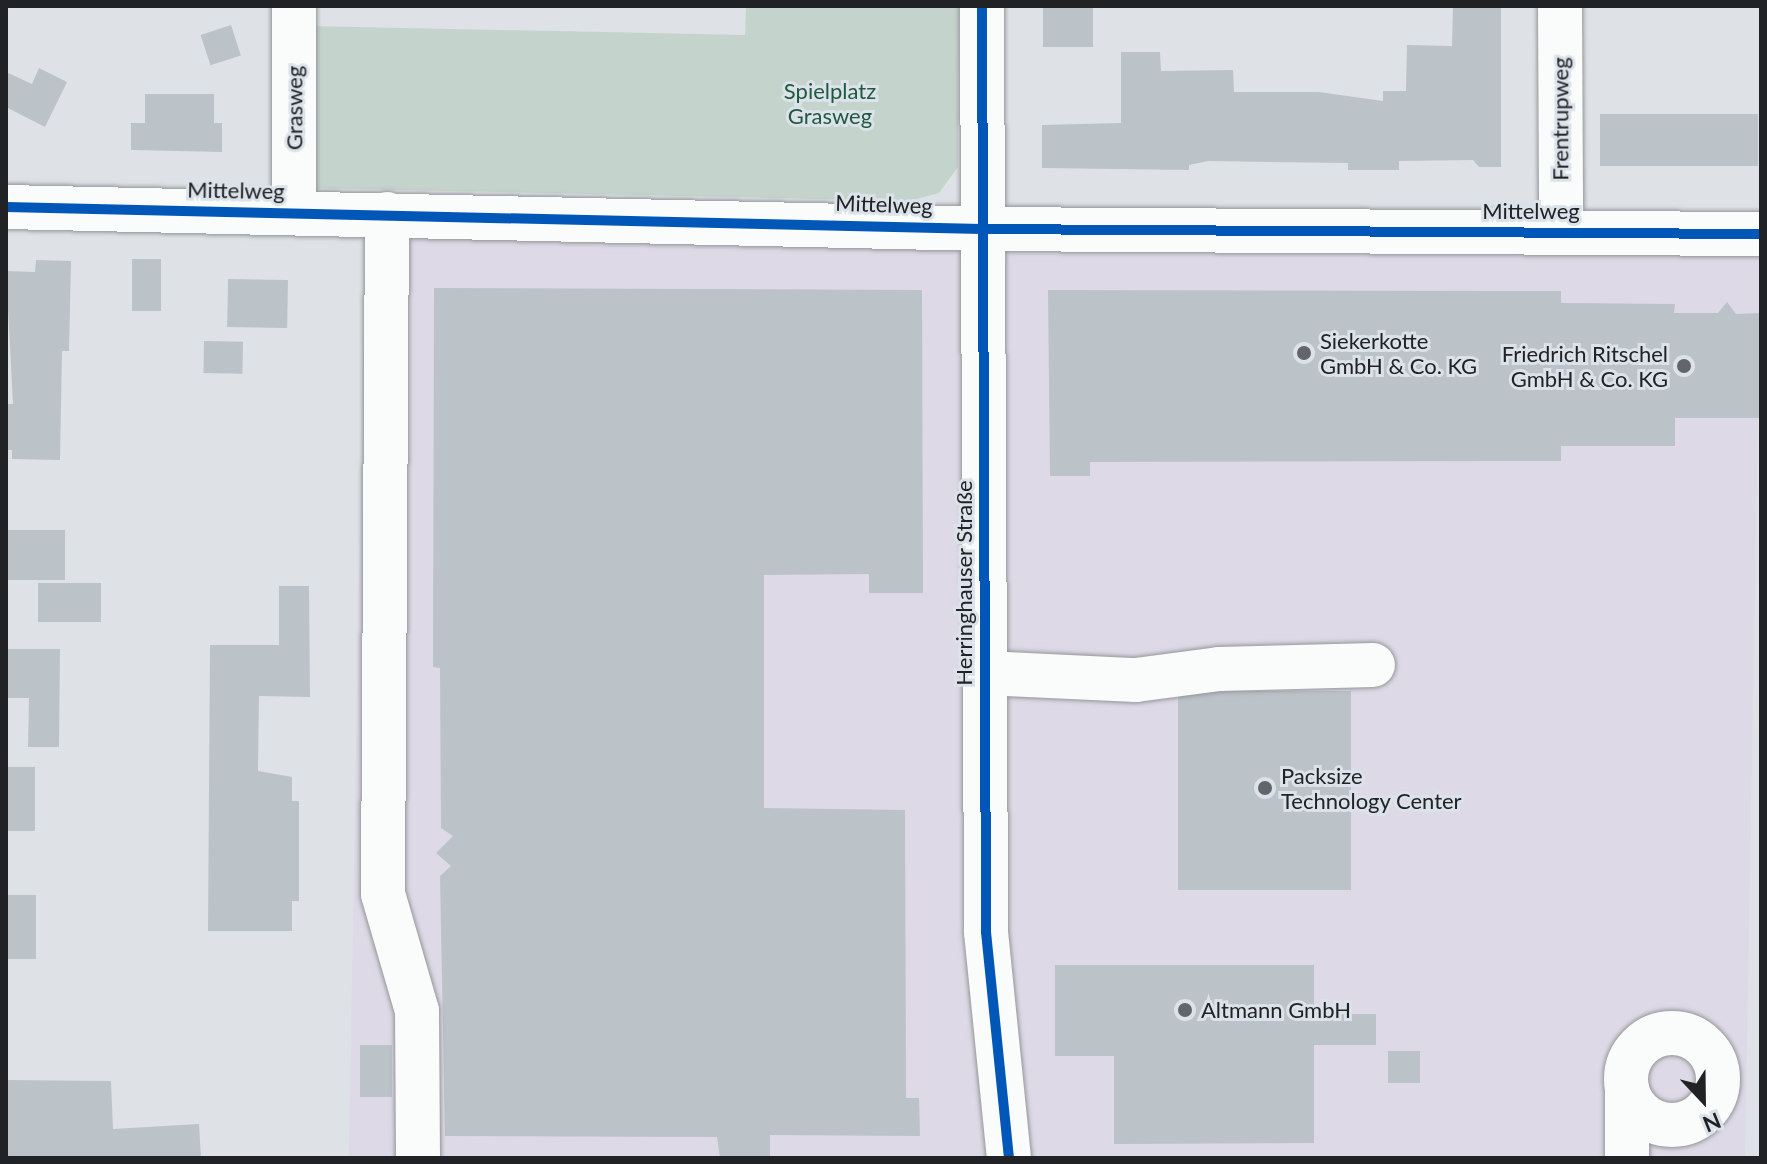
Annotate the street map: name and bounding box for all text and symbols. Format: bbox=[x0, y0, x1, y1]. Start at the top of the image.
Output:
street label: Frentrupweg bbox=[1547, 57, 1573, 181]
street label: Grasweg bbox=[281, 66, 307, 150]
park label: Spielplatz Grasweg bbox=[784, 77, 876, 128]
street label: Mittelweg bbox=[187, 176, 285, 204]
street label: Mittelweg bbox=[835, 189, 933, 219]
street label: Mittelweg bbox=[1482, 198, 1580, 224]
place label: Siekerkotte GmbH & Co. KG bbox=[1320, 327, 1477, 378]
place label: Friedrich Ritschel GmbH & Co. KG bbox=[1502, 340, 1668, 392]
marker: Siekerkotte GmbH & Co. KG bbox=[1295, 344, 1313, 362]
marker: Friedrich Ritschel GmbH & Co. KG bbox=[1675, 357, 1693, 375]
street label: Herringhauser Straße bbox=[951, 480, 977, 686]
place label: Packsize Technology Center bbox=[1281, 762, 1462, 814]
marker: Packsize Technology Center bbox=[1256, 779, 1274, 797]
place label: Altmann GmbH bbox=[1201, 997, 1351, 1023]
marker: Altmann GmbH bbox=[1176, 1001, 1194, 1019]
north arrow bbox=[1663, 1060, 1743, 1140]
text: N bbox=[1699, 1107, 1725, 1138]

